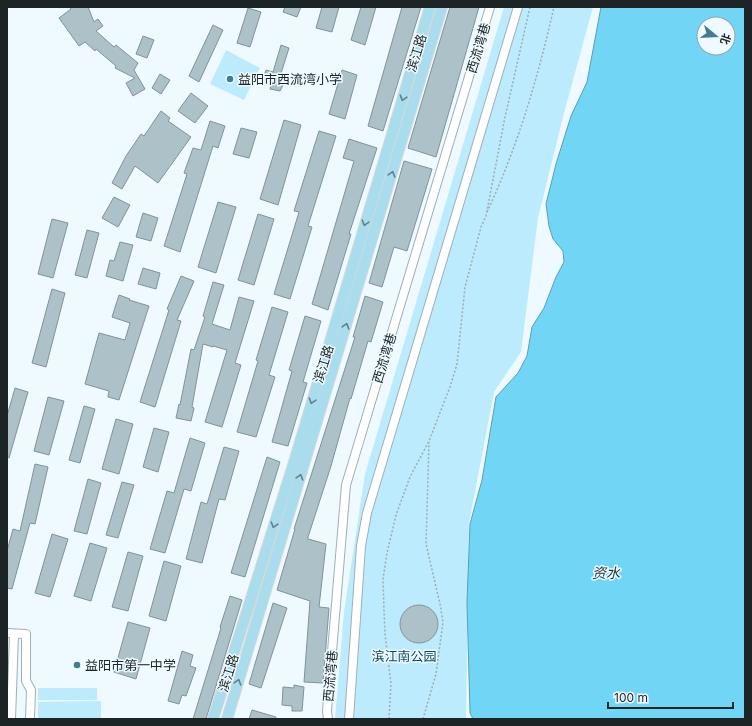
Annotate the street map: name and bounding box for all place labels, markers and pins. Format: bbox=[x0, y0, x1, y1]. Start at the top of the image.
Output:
place label: 益阳市西流湾小学 bbox=[238, 71, 342, 87]
marker: 益阳市西流湾小学 bbox=[225, 74, 235, 84]
place label: 益阳市第一中学 bbox=[85, 657, 176, 673]
marker: 益阳市第一中学 bbox=[72, 660, 82, 670]

